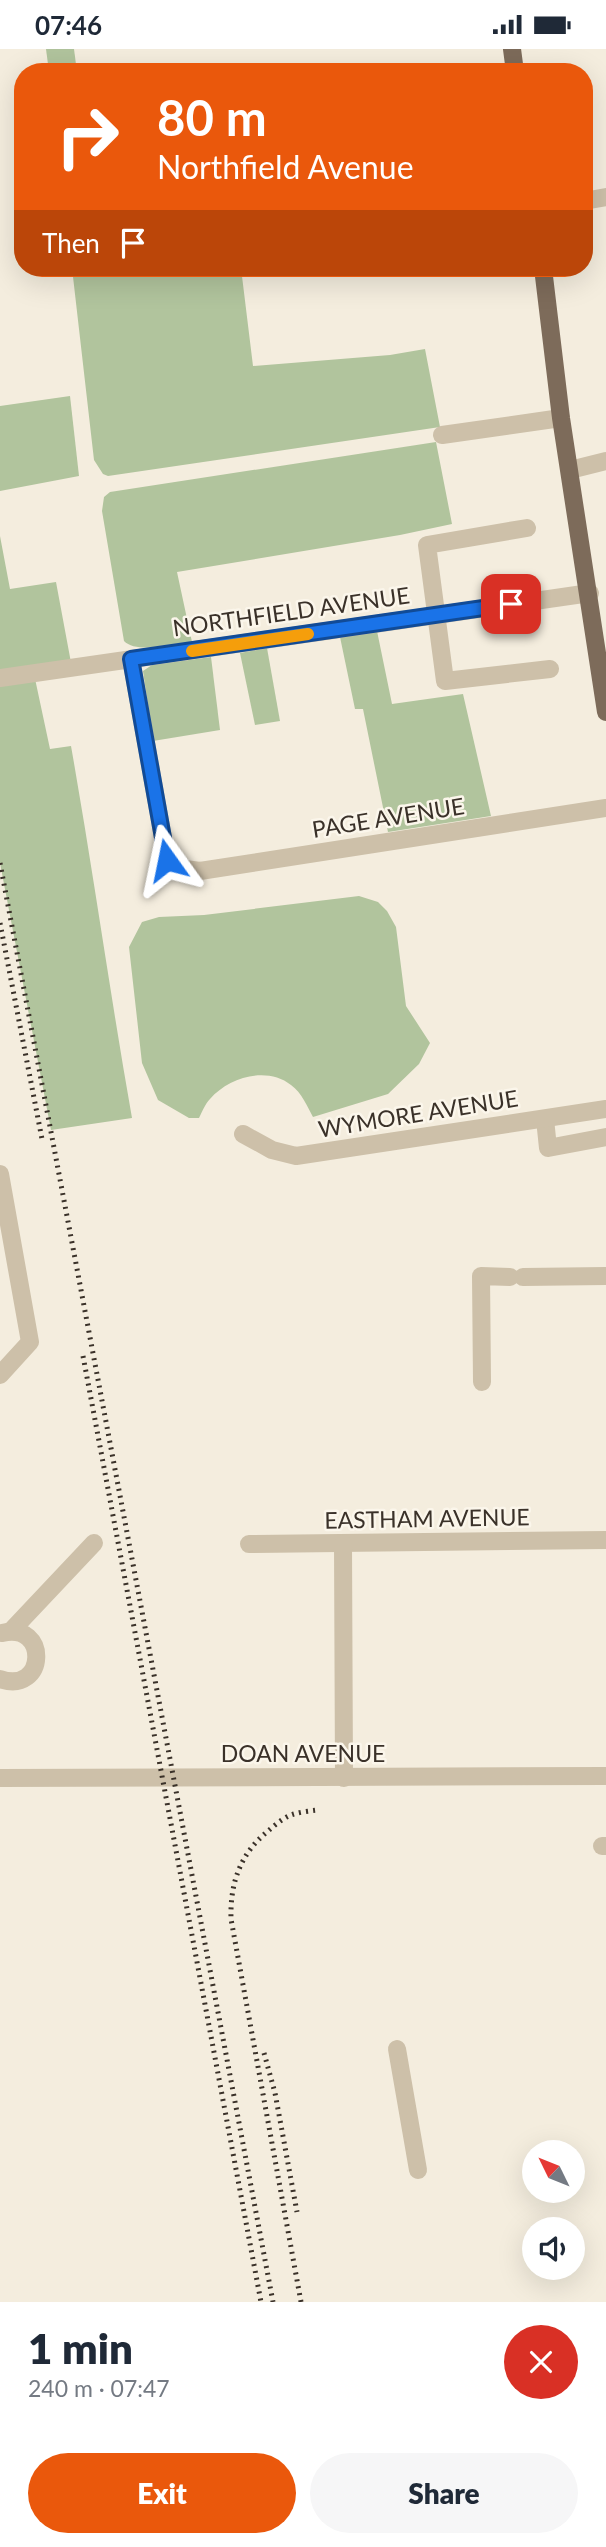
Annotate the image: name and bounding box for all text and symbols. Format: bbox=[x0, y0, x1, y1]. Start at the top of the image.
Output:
text: 07:46 bbox=[35, 9, 102, 41]
text: 80 m bbox=[157, 88, 267, 146]
icon: right bbox=[42, 91, 133, 182]
text: Northfield Avenue bbox=[157, 147, 414, 186]
icon: arrive bbox=[114, 224, 152, 262]
text: Then bbox=[42, 227, 100, 259]
pin bbox=[481, 574, 541, 634]
street label: NORTHFIELD AVENUE bbox=[171, 580, 411, 642]
icon: arrive bbox=[492, 585, 530, 623]
street label: PAGE AVENUE bbox=[310, 791, 466, 843]
position arrow bbox=[130, 823, 204, 897]
street label: WYMORE AVENUE bbox=[316, 1083, 520, 1143]
street label: EASTHAM AVENUE bbox=[324, 1502, 530, 1534]
street label: DOAN AVENUE bbox=[221, 1739, 385, 1767]
north arrow bbox=[522, 2140, 584, 2203]
map controls bbox=[522, 2140, 585, 2280]
button: sound bbox=[522, 2217, 585, 2280]
text: 1 min bbox=[28, 2323, 133, 2373]
button: close bbox=[504, 2325, 578, 2399]
text: 240 m · 07:47 bbox=[28, 2374, 170, 2402]
button: Exit bbox=[28, 2453, 296, 2533]
button: Share bbox=[310, 2453, 578, 2533]

